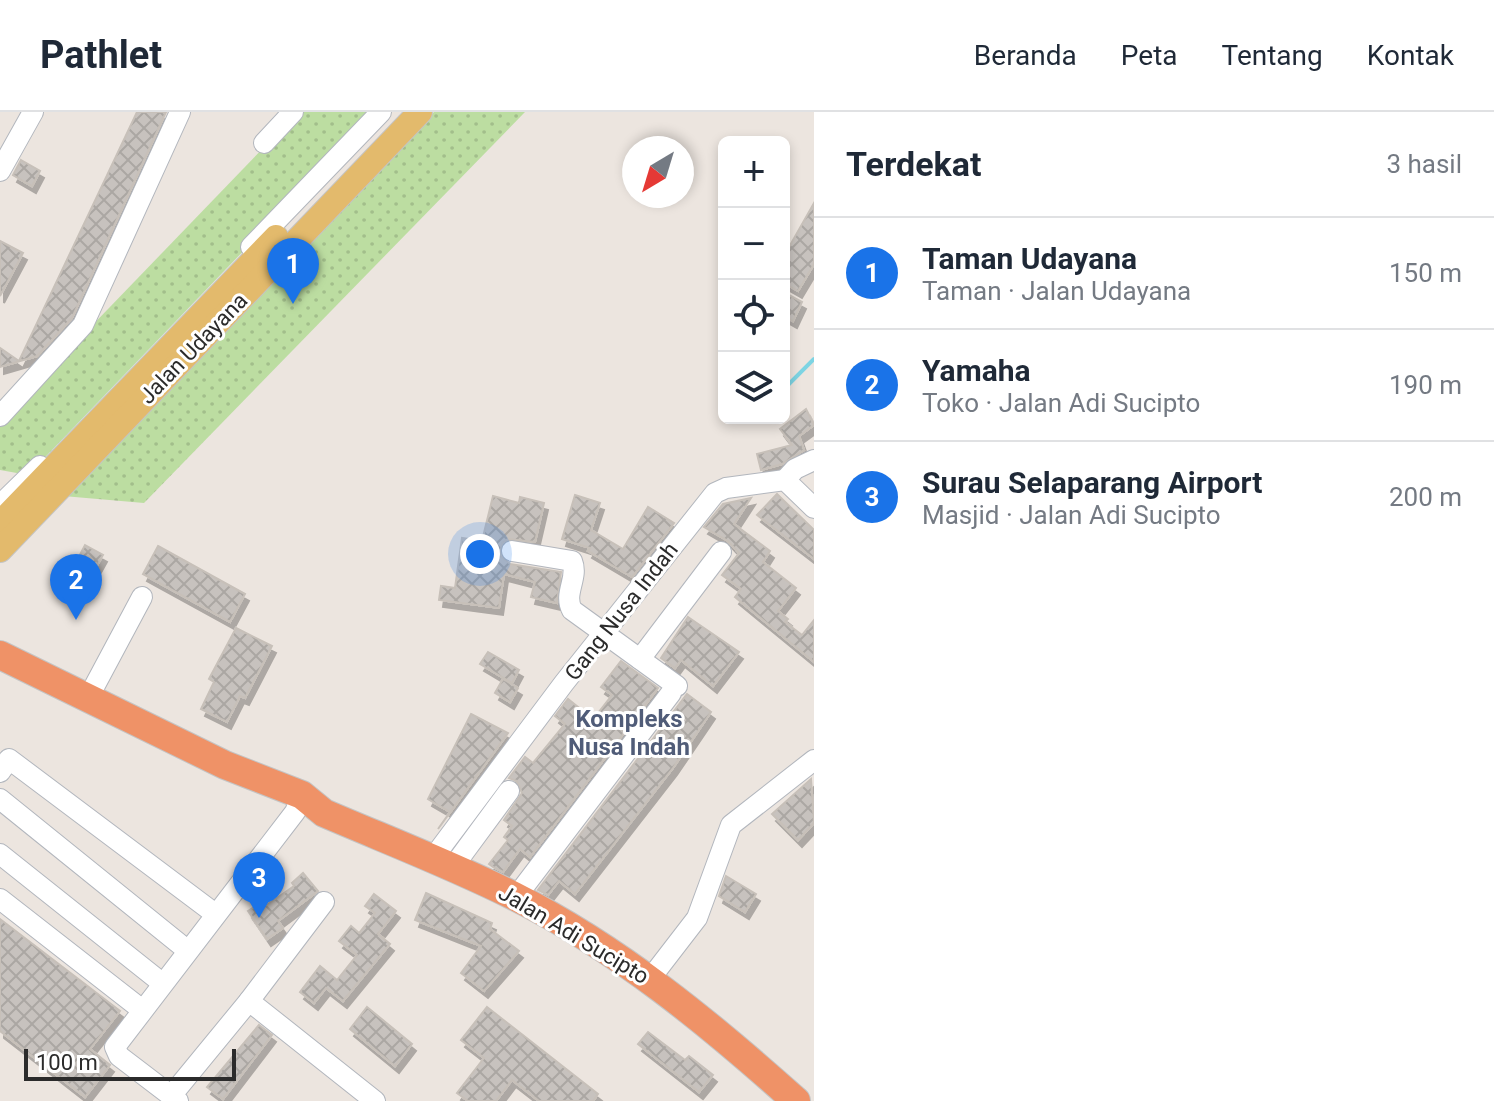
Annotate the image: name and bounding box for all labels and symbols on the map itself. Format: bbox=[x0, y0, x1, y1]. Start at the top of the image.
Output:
north arrow bbox=[622, 136, 694, 208]
pin: 1 bbox=[267, 238, 319, 304]
street label: Jalan Udayana bbox=[134, 288, 252, 409]
your location bbox=[460, 534, 500, 574]
street label: Gang Nusa Indah bbox=[560, 537, 683, 685]
pin: 2 bbox=[50, 554, 102, 620]
district label: Kompleks Nusa Indah bbox=[568, 705, 690, 761]
pin: 3 bbox=[233, 852, 285, 918]
street label: Jalan Adi Sucipto bbox=[494, 880, 653, 989]
scale bar bbox=[24, 1045, 236, 1081]

